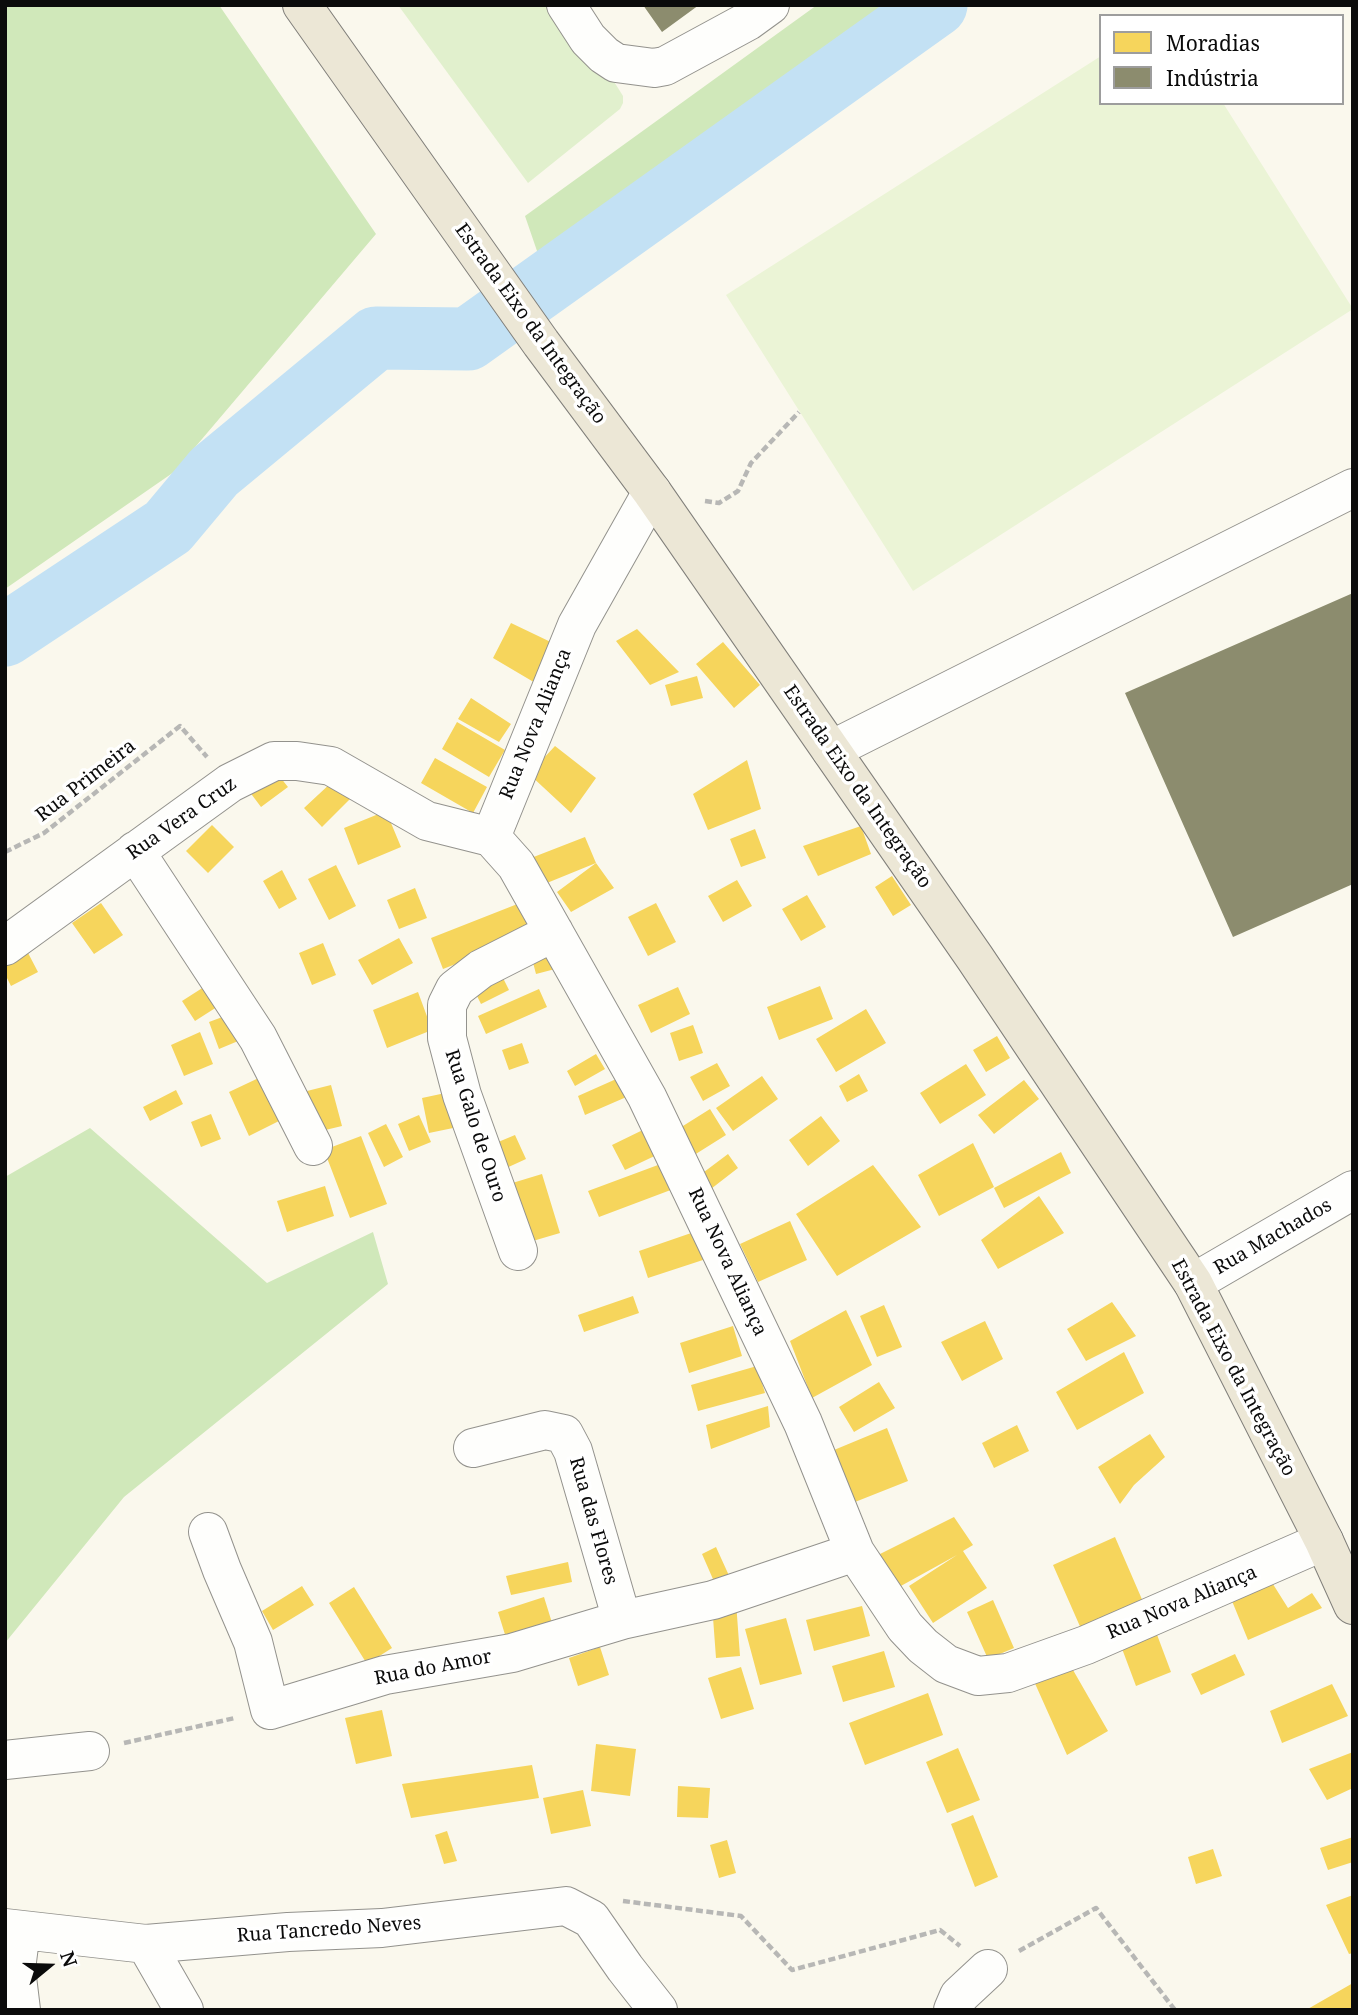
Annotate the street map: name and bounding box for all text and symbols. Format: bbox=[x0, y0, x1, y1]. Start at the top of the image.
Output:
legend bbox=[1099, 14, 1344, 105]
text: Moradias bbox=[1166, 29, 1260, 57]
text: Indústria bbox=[1166, 64, 1259, 92]
street label: Estrada Eixo da Integração bbox=[450, 219, 610, 429]
street label: Rua Nova Aliança bbox=[495, 645, 577, 803]
street label: Estrada Eixo da Integração bbox=[778, 681, 936, 893]
street label: Rua Primeira bbox=[32, 735, 140, 827]
street label: Rua Vera Cruz bbox=[123, 773, 241, 865]
street label: Rua Galo de Ouro bbox=[440, 1047, 510, 1205]
street label: Rua Nova Aliança bbox=[683, 1184, 771, 1340]
street label: Rua Machados bbox=[1210, 1194, 1336, 1280]
street label: Estrada Eixo da Integração bbox=[1166, 1256, 1300, 1480]
street label: Rua das Flores bbox=[564, 1455, 622, 1587]
street label: Rua Nova Aliança bbox=[1104, 1561, 1260, 1645]
street label: Rua do Amor bbox=[372, 1645, 494, 1691]
street label: Rua Tancredo Neves bbox=[236, 1912, 422, 1948]
north arrow bbox=[14, 1931, 84, 2001]
text: N bbox=[54, 1948, 84, 1970]

